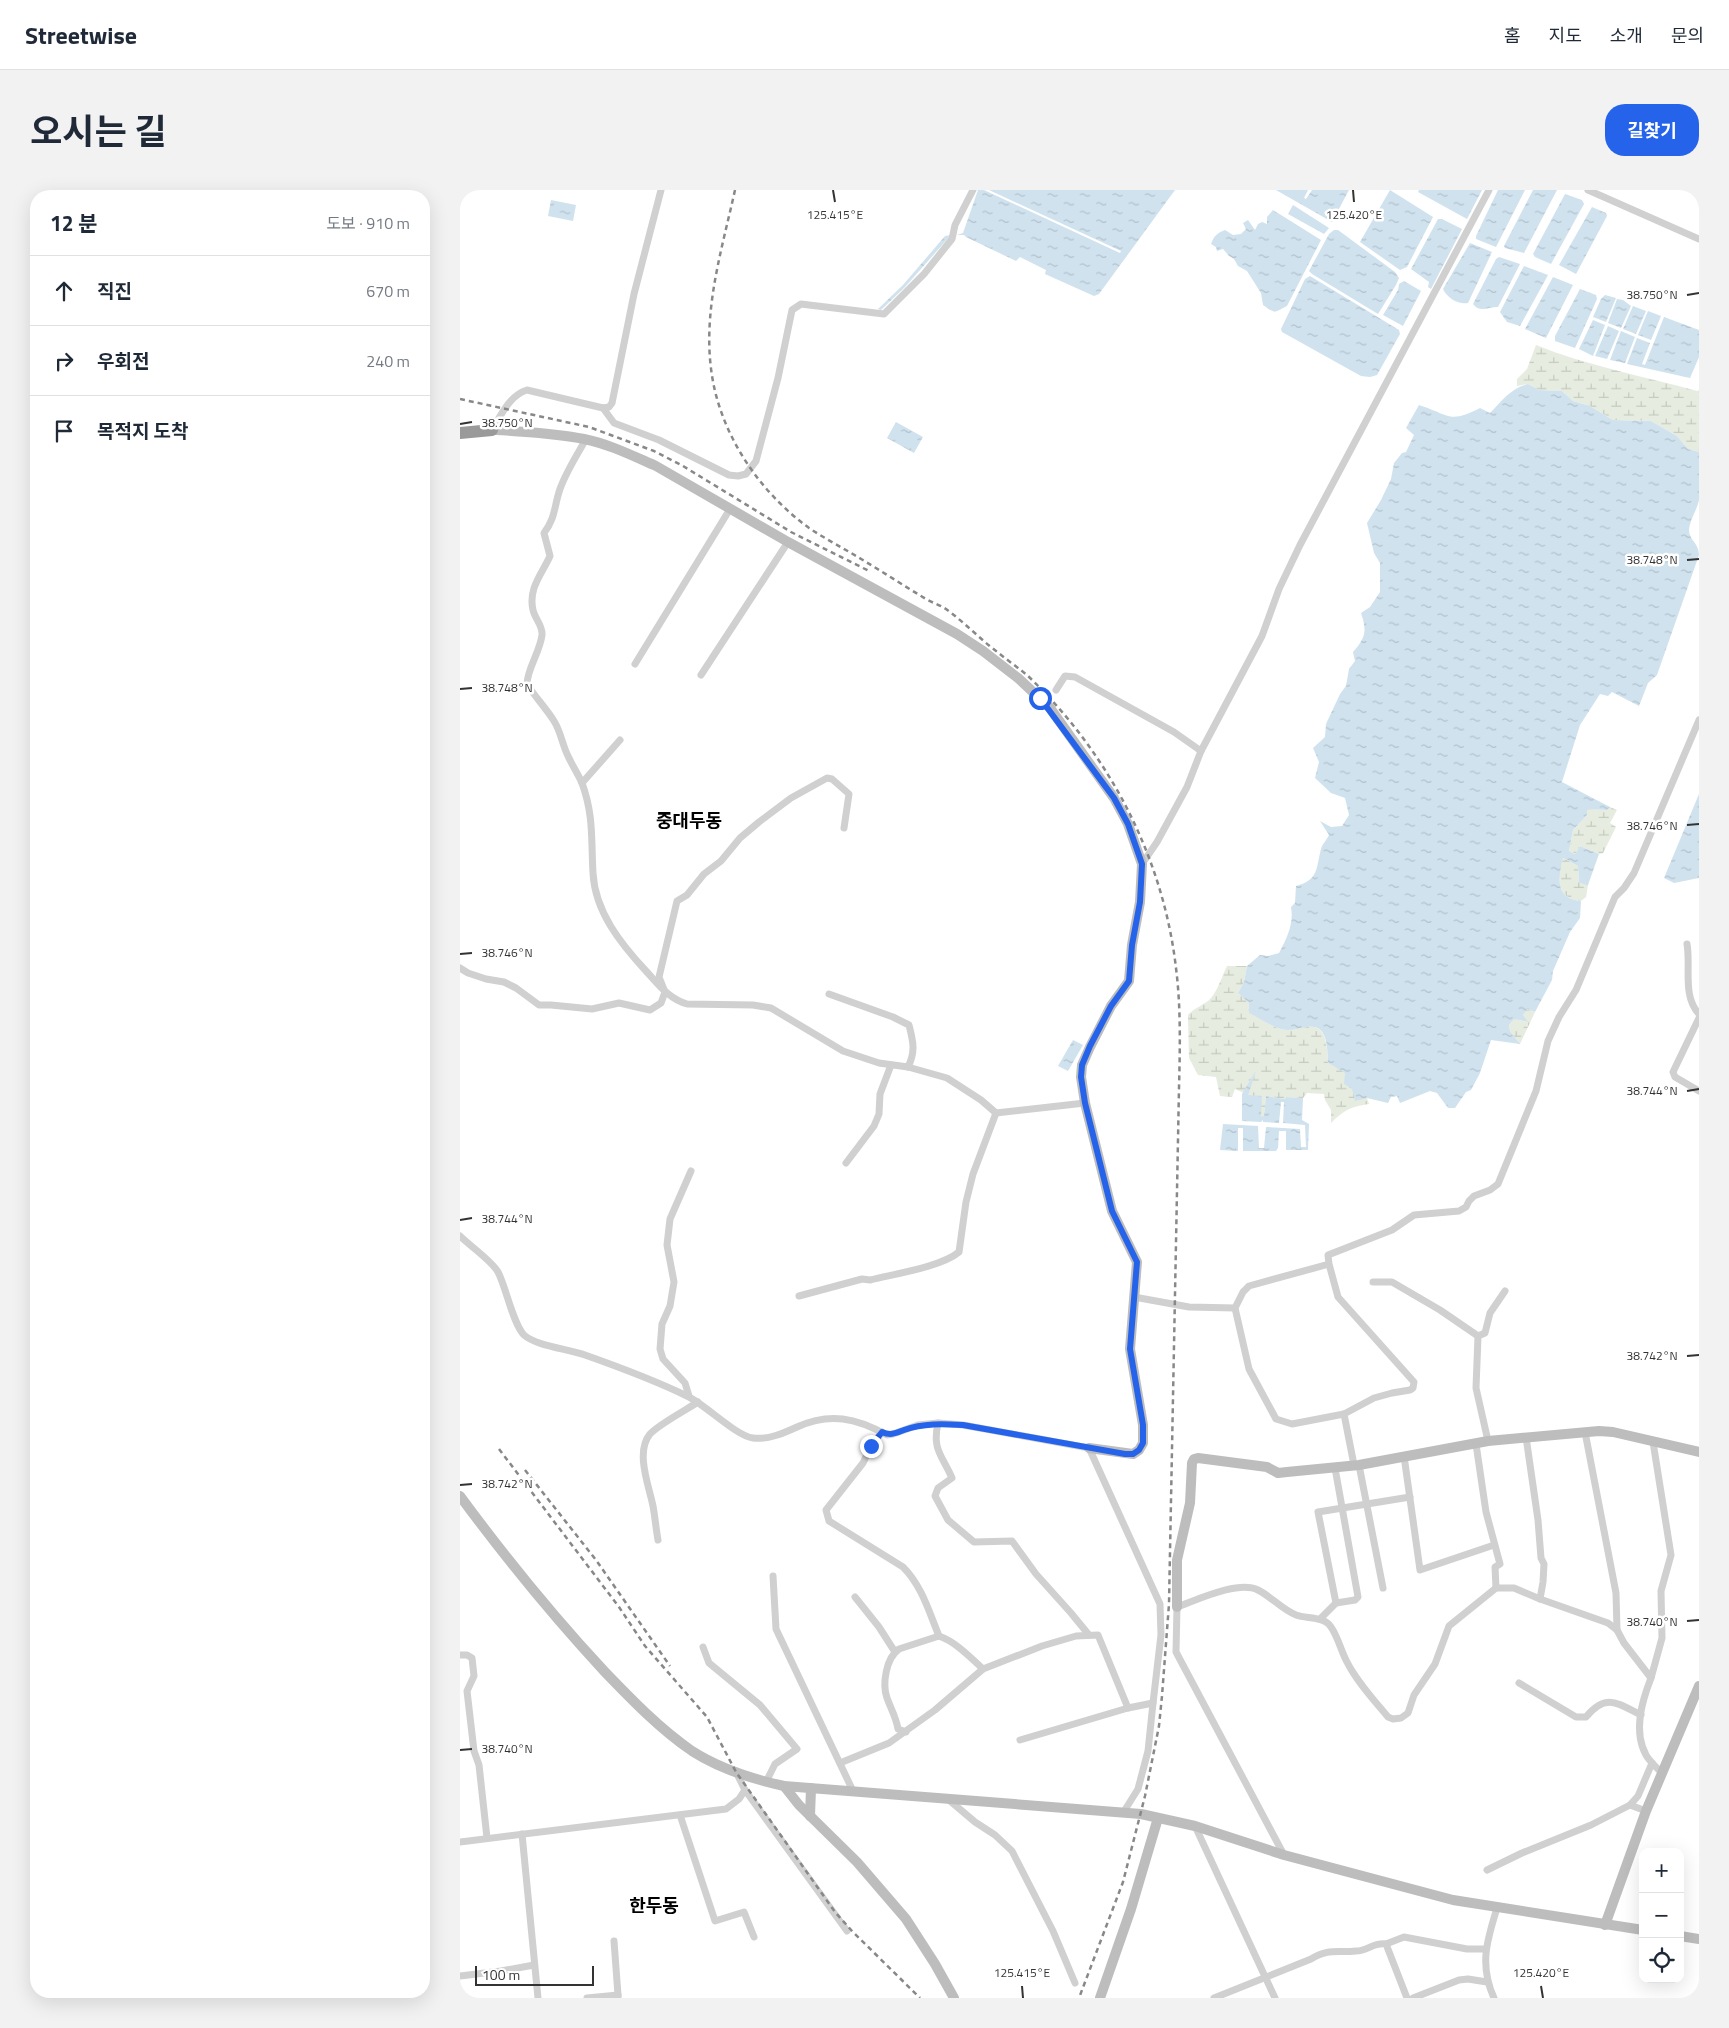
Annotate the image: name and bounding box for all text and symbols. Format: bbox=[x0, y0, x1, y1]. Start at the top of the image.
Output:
text: Streetwise bbox=[25, 17, 137, 53]
text: 홈 bbox=[1504, 22, 1521, 49]
text: 지도 bbox=[1549, 22, 1582, 49]
text: 소개 bbox=[1610, 22, 1643, 49]
text: 문의 bbox=[1671, 22, 1704, 49]
text: 오시는 길 bbox=[30, 104, 167, 158]
button: 길찾기 bbox=[1605, 104, 1699, 156]
text: 125.415°E bbox=[807, 205, 863, 224]
text: 125.420°E bbox=[1326, 205, 1382, 224]
text: 12 분 bbox=[50, 207, 97, 239]
text: 도보 · 910 m bbox=[326, 211, 410, 235]
text: 직진 bbox=[97, 276, 132, 305]
icon: ahead bbox=[50, 277, 78, 305]
text: 670 m bbox=[366, 279, 410, 303]
text: 38.750°N bbox=[1626, 285, 1678, 304]
text: 우회전 bbox=[97, 346, 149, 375]
icon: right bbox=[50, 347, 78, 375]
text: 240 m bbox=[366, 349, 410, 373]
text: 38.750°N bbox=[481, 413, 533, 432]
text: 목적지 도착 bbox=[97, 416, 189, 445]
icon: arrive bbox=[50, 417, 78, 445]
text: 38.748°N bbox=[1626, 550, 1678, 569]
text: 38.748°N bbox=[481, 678, 533, 697]
route start bbox=[1029, 687, 1052, 710]
district label: 중대두동 bbox=[656, 807, 722, 834]
text: 38.746°N bbox=[1626, 816, 1678, 835]
text: 38.746°N bbox=[481, 943, 533, 962]
text: 38.744°N bbox=[1626, 1081, 1678, 1100]
text: 38.744°N bbox=[481, 1209, 533, 1228]
text: 38.742°N bbox=[1626, 1346, 1678, 1365]
route end bbox=[860, 1435, 883, 1458]
text: 38.742°N bbox=[481, 1474, 533, 1493]
text: 38.740°N bbox=[1626, 1612, 1678, 1631]
text: 38.740°N bbox=[481, 1739, 533, 1758]
map controls bbox=[1639, 1848, 1684, 1983]
button: + bbox=[1639, 1848, 1684, 1893]
district label: 한두동 bbox=[629, 1892, 679, 1919]
button: − bbox=[1639, 1893, 1684, 1938]
button: locate bbox=[1639, 1938, 1684, 1983]
scale bar bbox=[475, 1963, 594, 1986]
text: 125.415°E bbox=[994, 1963, 1050, 1982]
text: 125.420°E bbox=[1513, 1963, 1569, 1982]
text: 100 m bbox=[482, 1964, 520, 1985]

